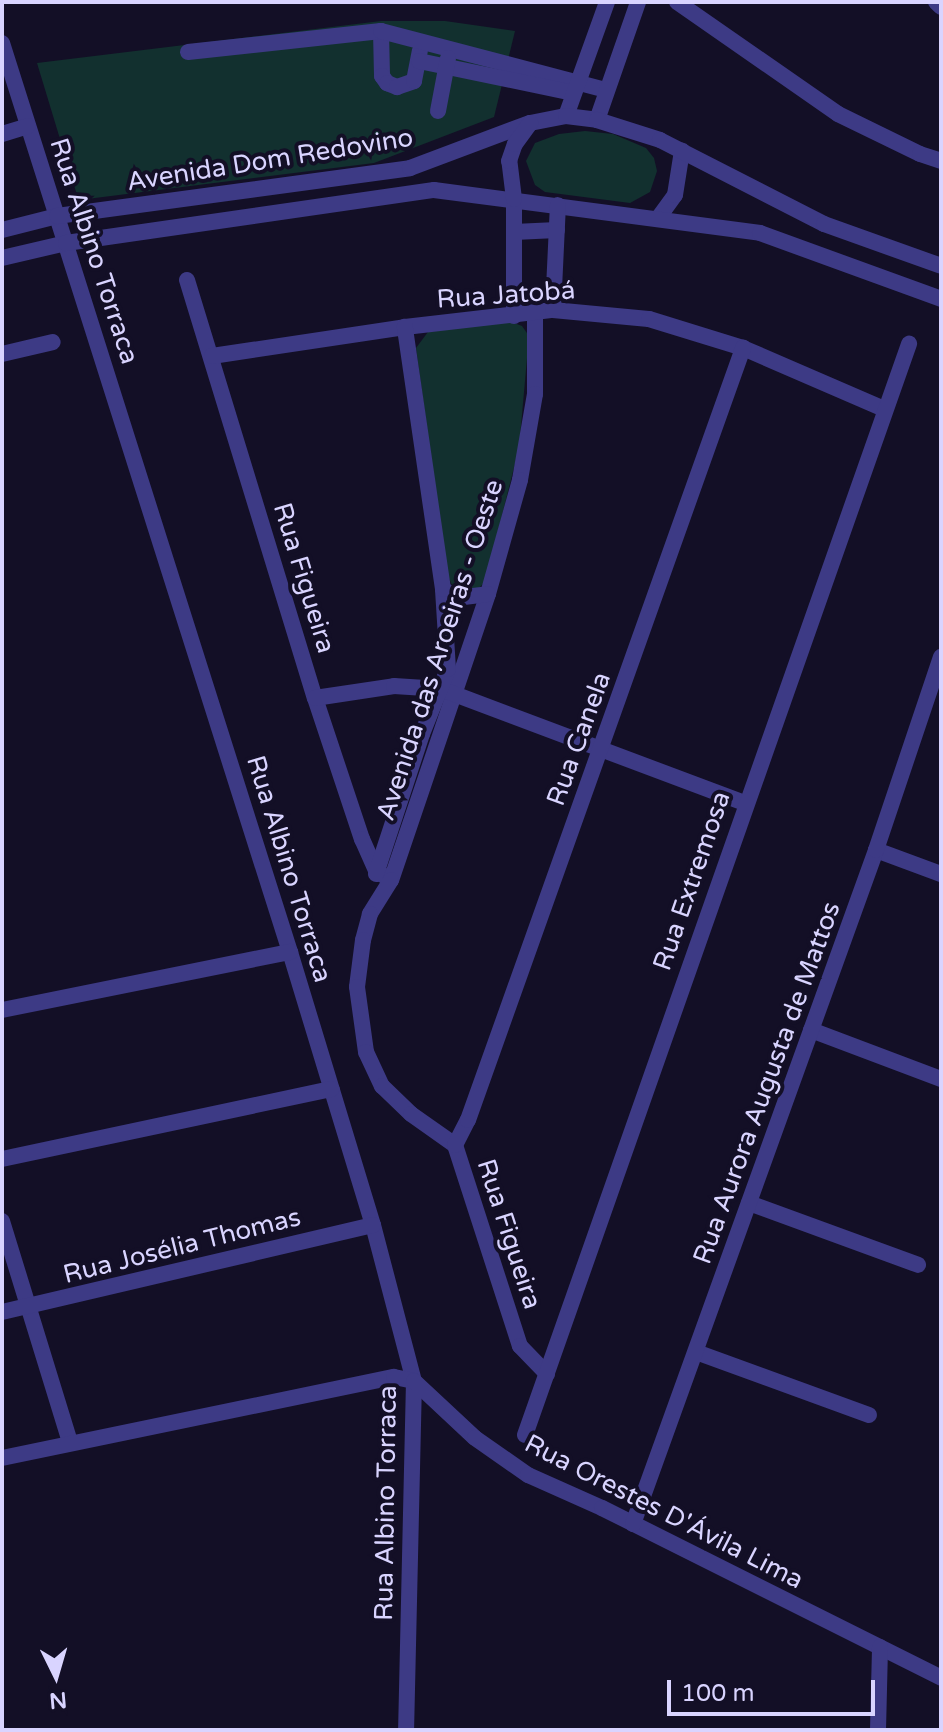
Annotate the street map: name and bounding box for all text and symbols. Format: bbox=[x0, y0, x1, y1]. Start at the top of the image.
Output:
street label: Avenida Dom Redovino bbox=[125, 122, 415, 198]
street label: Rua Albino Torraca bbox=[43, 134, 145, 368]
street label: Rua Jatobá bbox=[436, 275, 576, 315]
street label: Avenida das Aroeiras - Oeste bbox=[370, 476, 510, 824]
street label: Rua Figueira bbox=[266, 499, 342, 657]
street label: Rua Canela bbox=[540, 668, 618, 810]
street label: Rua Albino Torraca bbox=[240, 752, 338, 986]
street label: Rua Extremosa bbox=[647, 787, 737, 975]
street label: Rua Aurora Augusta de Mattos bbox=[687, 898, 847, 1268]
street label: Rua Figueira bbox=[470, 1155, 548, 1313]
street label: Rua Josélia Thomas bbox=[60, 1201, 304, 1291]
street label: Rua Albino Torraca bbox=[368, 1385, 404, 1621]
street label: Rua Orestes D'Ávila Lima bbox=[519, 1428, 809, 1596]
north arrow bbox=[16, 1636, 96, 1716]
scale bar bbox=[671, 1664, 879, 1714]
text: 100 m bbox=[681, 1679, 755, 1708]
text: N bbox=[48, 1686, 68, 1714]

